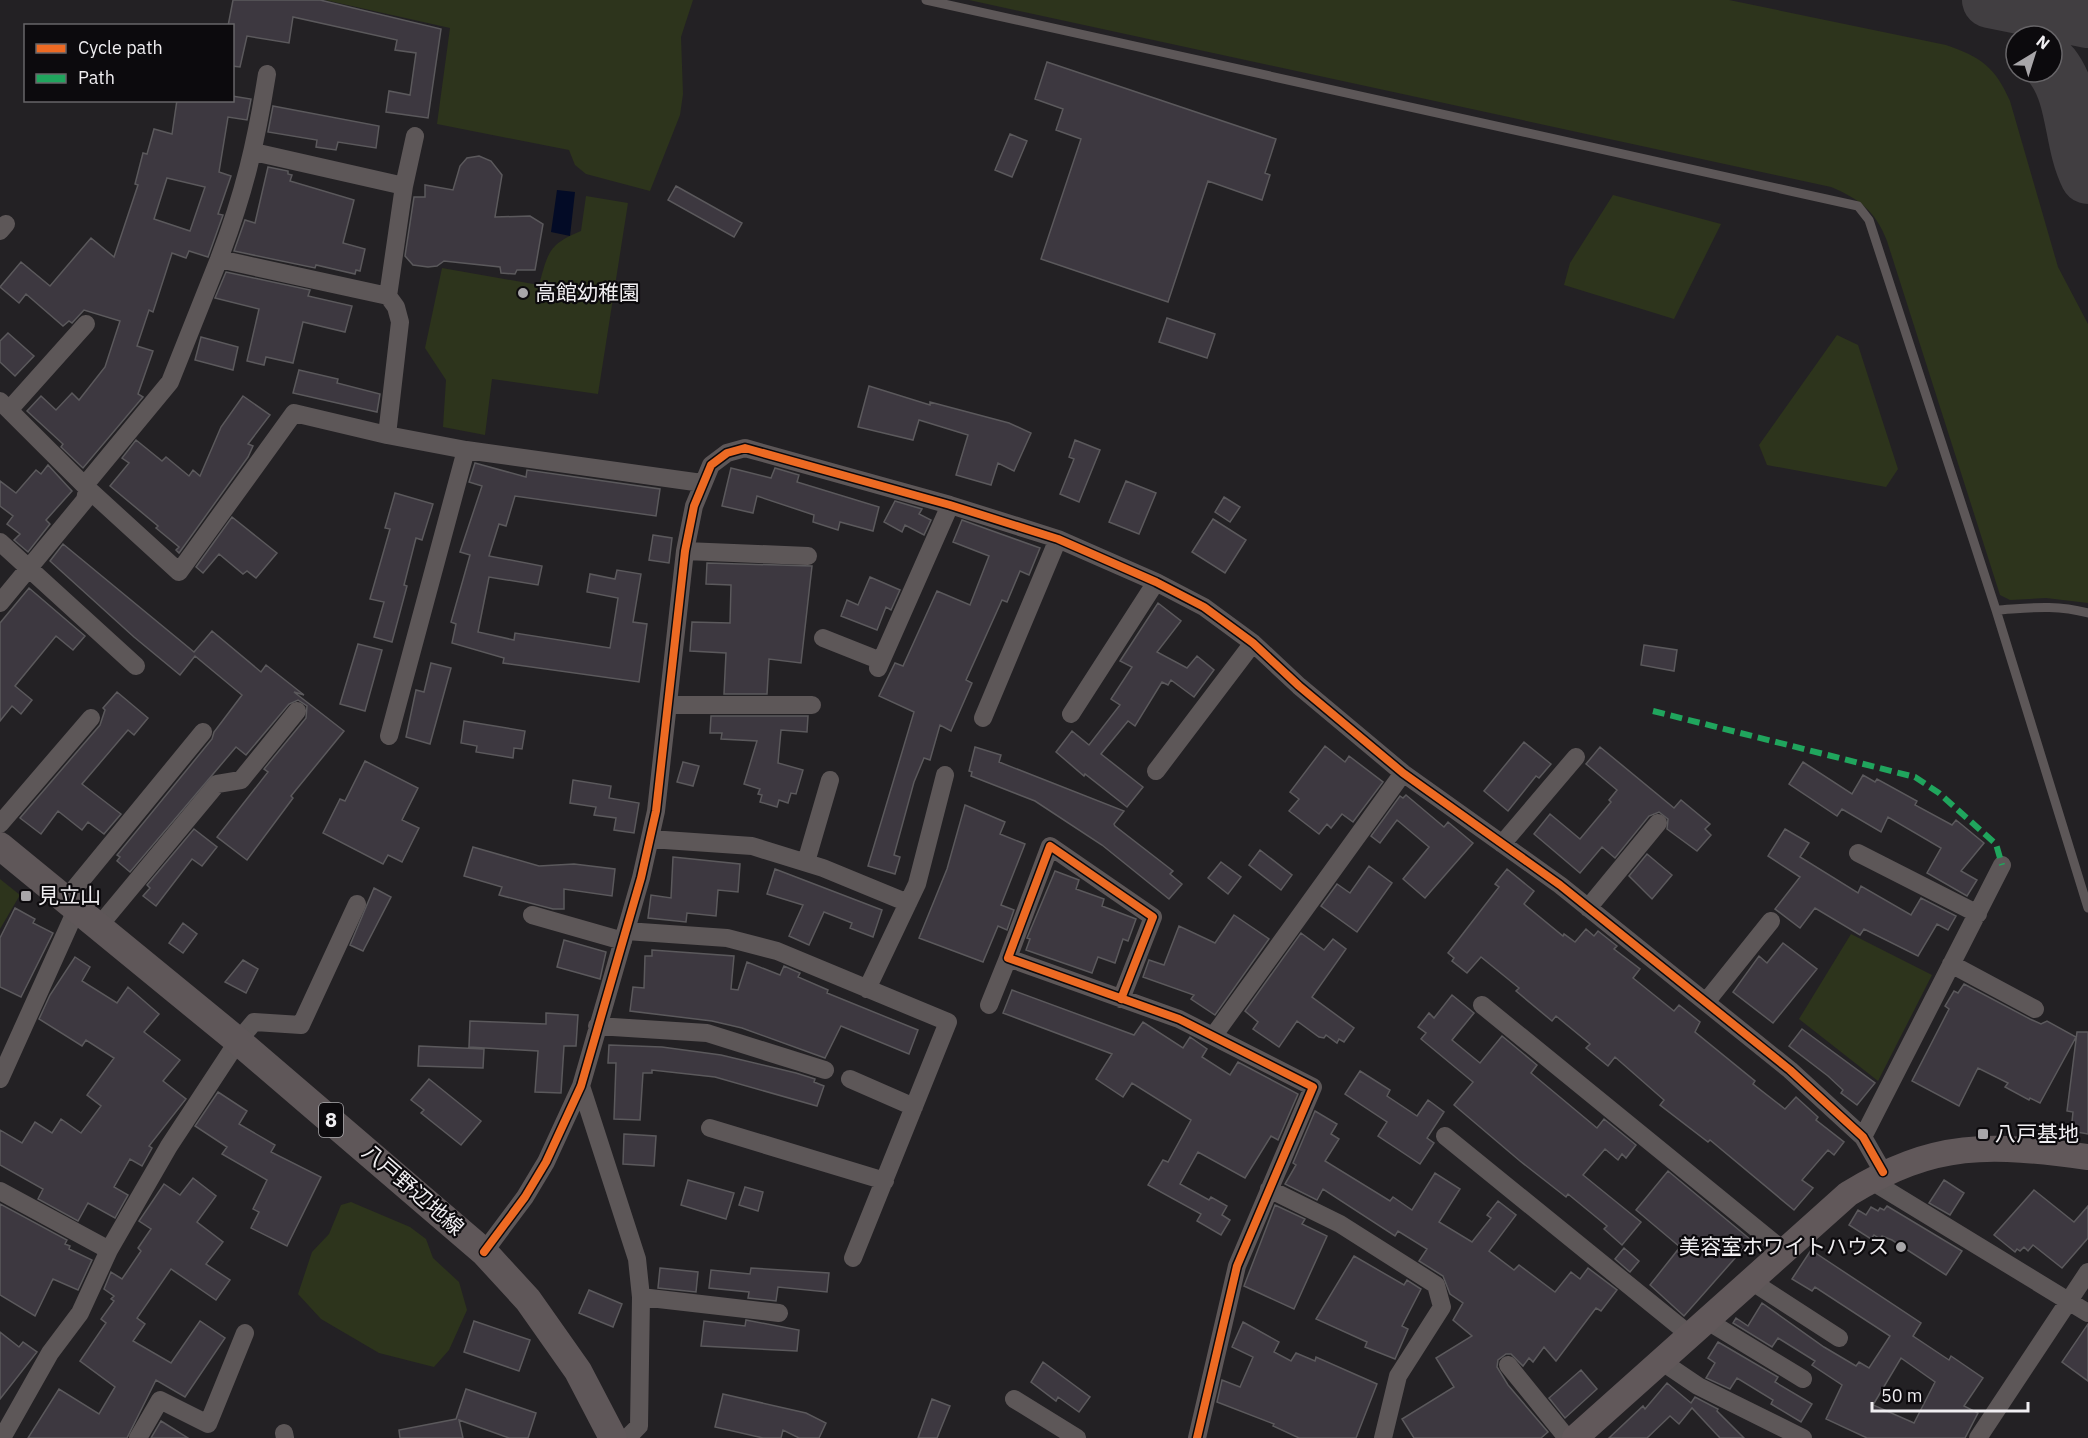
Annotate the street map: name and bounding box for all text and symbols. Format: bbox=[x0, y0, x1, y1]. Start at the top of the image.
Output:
legend bbox=[24, 24, 234, 102]
north arrow bbox=[2004, 24, 2064, 84]
text: N bbox=[2033, 31, 2054, 54]
text: Cycle path bbox=[78, 36, 163, 59]
text: Path bbox=[78, 66, 115, 89]
place label: 高館幼稚園 bbox=[535, 278, 640, 306]
marker: 高館幼稚園 bbox=[516, 286, 530, 300]
place label: 見立山 bbox=[38, 881, 101, 909]
marker: 見立山 bbox=[19, 889, 33, 903]
road number: 8 bbox=[319, 1103, 343, 1137]
place label: 八戸基地 bbox=[1995, 1119, 2079, 1147]
marker: 八戸基地 bbox=[1976, 1127, 1990, 1141]
street label: 八戸野辺地線 bbox=[357, 1137, 470, 1241]
place label: 美容室ホワイトハウス bbox=[1679, 1232, 1889, 1260]
marker: 美容室ホワイトハウス bbox=[1894, 1240, 1908, 1254]
scale bar bbox=[1872, 1375, 2028, 1413]
text: 50 m bbox=[1881, 1384, 1923, 1407]

